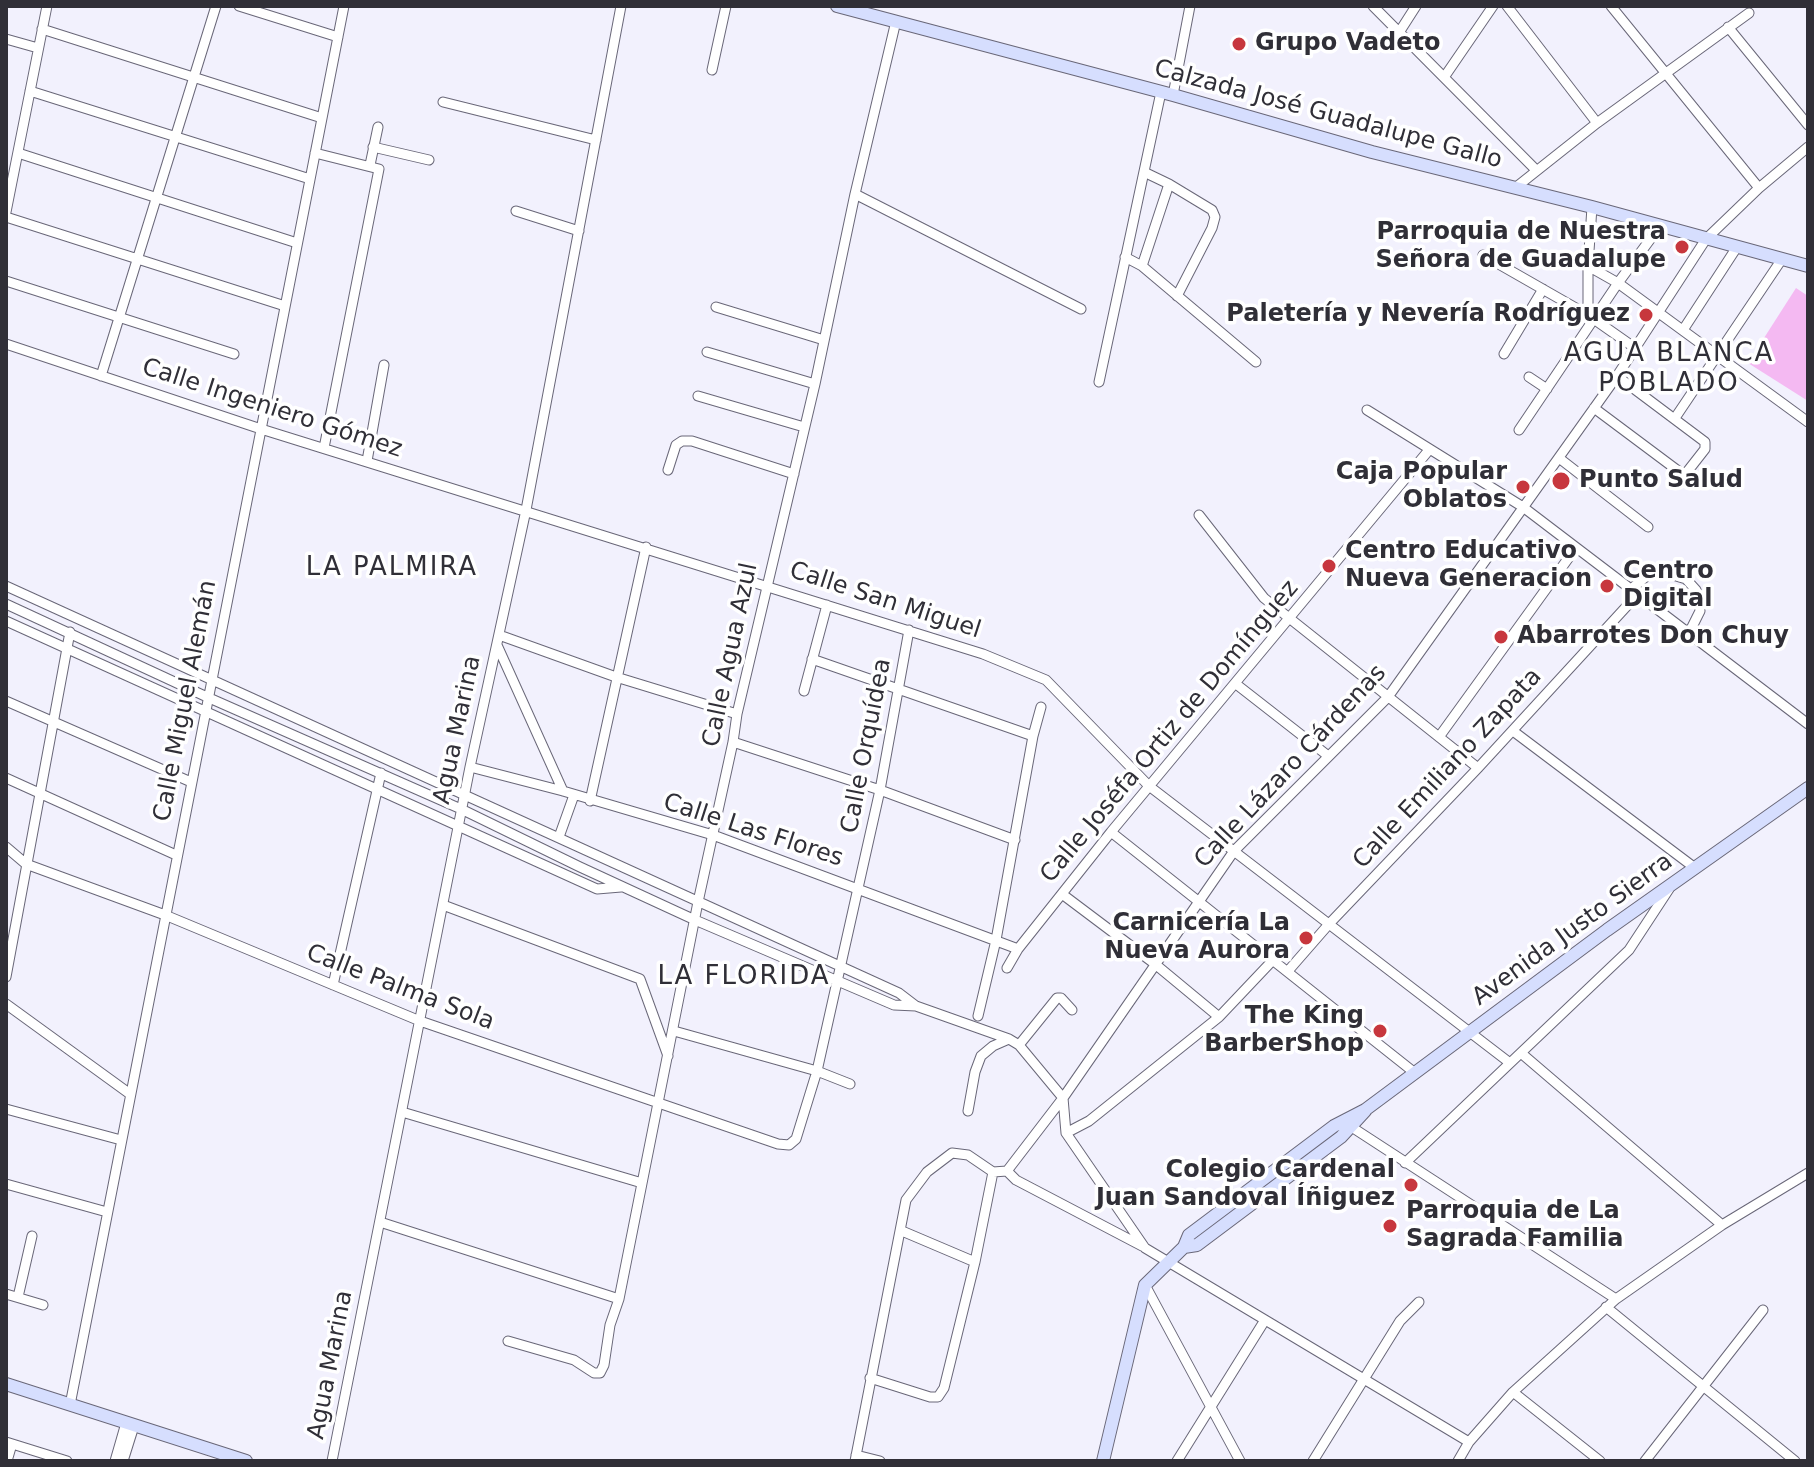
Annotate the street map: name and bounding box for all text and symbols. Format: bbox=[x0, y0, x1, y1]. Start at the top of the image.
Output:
place label: Grupo Vadeto bbox=[1255, 30, 1441, 58]
marker: Grupo Vadeto bbox=[1230, 35, 1248, 53]
street label: Calzada José Guadalupe Gallo bbox=[1151, 55, 1505, 175]
place label: Parroquia de Nuestra Señora de Guadalupe bbox=[1376, 219, 1666, 275]
marker: Parroquia de Nuestra Señora de Guadalupe bbox=[1673, 238, 1691, 256]
place label: Paletería y Nevería Rodríguez bbox=[1226, 301, 1630, 329]
marker: Paletería y Nevería Rodríguez bbox=[1637, 306, 1655, 324]
district label: AGUA BLANCA POBLADO bbox=[1564, 338, 1774, 400]
street label: Calle Ingeniero Gómez bbox=[138, 353, 406, 465]
place label: Caja Popular Oblatos bbox=[1336, 459, 1507, 515]
place label: Punto Salud bbox=[1579, 467, 1743, 495]
marker: Punto Salud bbox=[1550, 470, 1572, 492]
marker: Caja Popular Oblatos bbox=[1514, 478, 1532, 496]
place label: Centro Educativo Nueva Generacion bbox=[1345, 538, 1592, 594]
district label: LA PALMIRA bbox=[306, 552, 478, 584]
street label: Calle San Miguel bbox=[786, 557, 984, 645]
marker: Centro Educativo Nueva Generacion bbox=[1320, 557, 1338, 575]
place label: Centro Digital bbox=[1623, 558, 1714, 614]
street label: Calle Agua Azul bbox=[697, 560, 765, 750]
street label: Calle Joséfa Ortiz de Domínguez bbox=[1035, 575, 1305, 889]
marker: Centro Digital bbox=[1598, 577, 1616, 595]
street label: Calle Miguel Alemán bbox=[148, 578, 224, 824]
place label: Abarrotes Don Chuy bbox=[1517, 623, 1789, 651]
marker: Abarrotes Don Chuy bbox=[1492, 628, 1510, 646]
street label: Agua Marina bbox=[428, 653, 488, 807]
street label: Calle Orquídea bbox=[836, 656, 898, 836]
street label: Calle Lázaro Cárdenas bbox=[1189, 659, 1393, 875]
street label: Calle Emiliano Zapata bbox=[1348, 663, 1548, 875]
street label: Calle Las Flores bbox=[660, 788, 846, 874]
street label: Avenida Justo Sierra bbox=[1467, 848, 1679, 1012]
place label: Carnicería La Nueva Aurora bbox=[1104, 910, 1290, 966]
marker: Carnicería La Nueva Aurora bbox=[1297, 929, 1315, 947]
street label: Calle Palma Sola bbox=[302, 939, 498, 1037]
district label: LA FLORIDA bbox=[657, 961, 831, 993]
place label: The King BarberShop bbox=[1204, 1003, 1364, 1059]
marker: The King BarberShop bbox=[1371, 1022, 1389, 1040]
place label: Colegio Cardenal Juan Sandoval Íñiguez bbox=[1096, 1157, 1395, 1213]
marker: Colegio Cardenal Juan Sandoval Íñiguez bbox=[1402, 1176, 1420, 1194]
place label: Parroquia de La Sagrada Familia bbox=[1406, 1198, 1623, 1254]
marker: Parroquia de La Sagrada Familia bbox=[1381, 1217, 1399, 1235]
street label: Agua Marina bbox=[302, 1288, 360, 1442]

